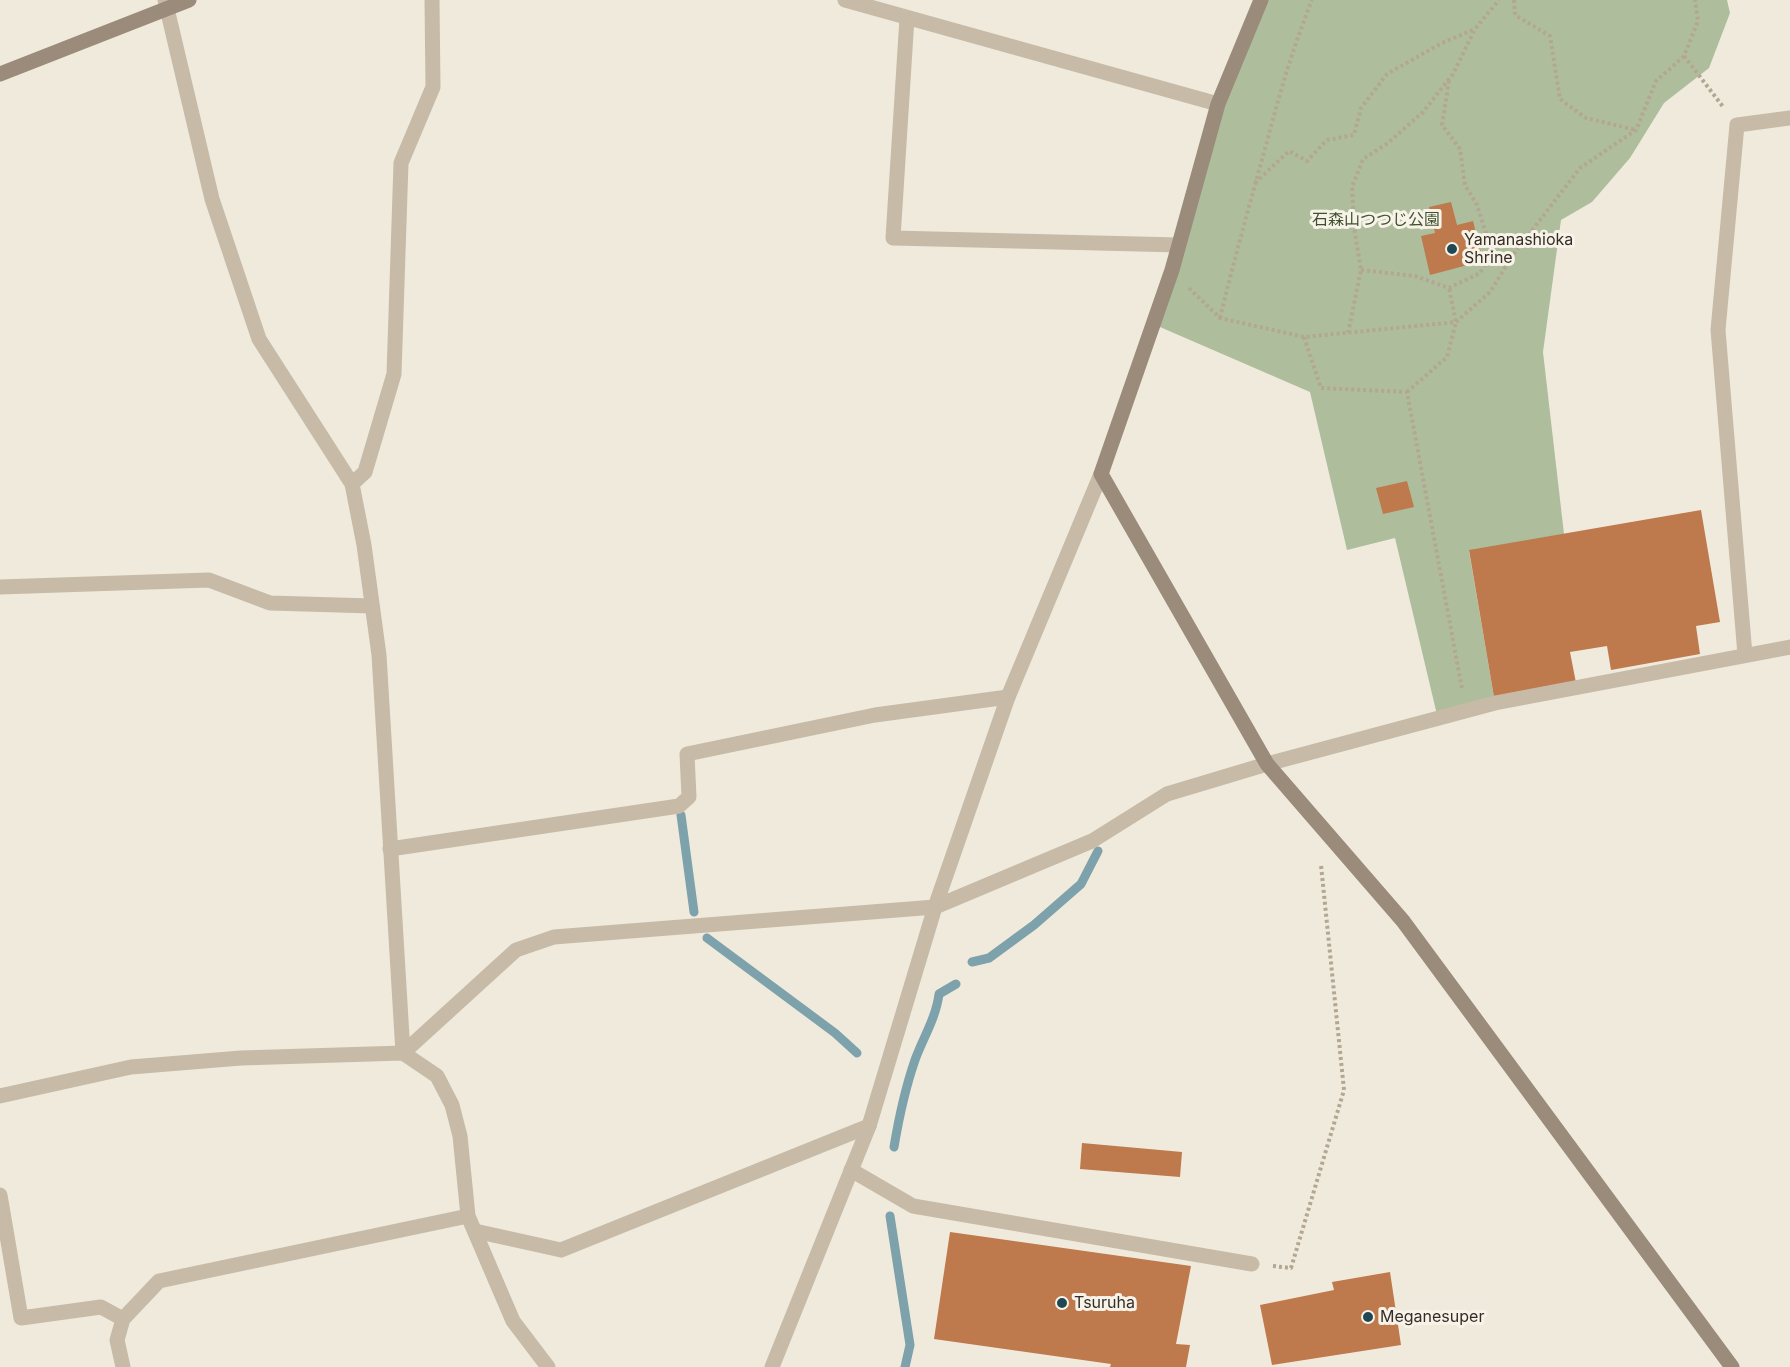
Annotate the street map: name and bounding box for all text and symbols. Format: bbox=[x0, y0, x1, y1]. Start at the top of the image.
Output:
park label: 石森山つつじ公園 bbox=[1312, 210, 1440, 230]
place label: Yamanashioka Shrine bbox=[1464, 230, 1573, 268]
marker: Yamanashioka Shrine bbox=[1445, 242, 1459, 256]
place label: Tsuruha bbox=[1074, 1293, 1135, 1313]
marker: Tsuruha bbox=[1055, 1296, 1069, 1310]
place label: Meganesuper bbox=[1380, 1307, 1484, 1327]
marker: Meganesuper bbox=[1361, 1310, 1375, 1324]

